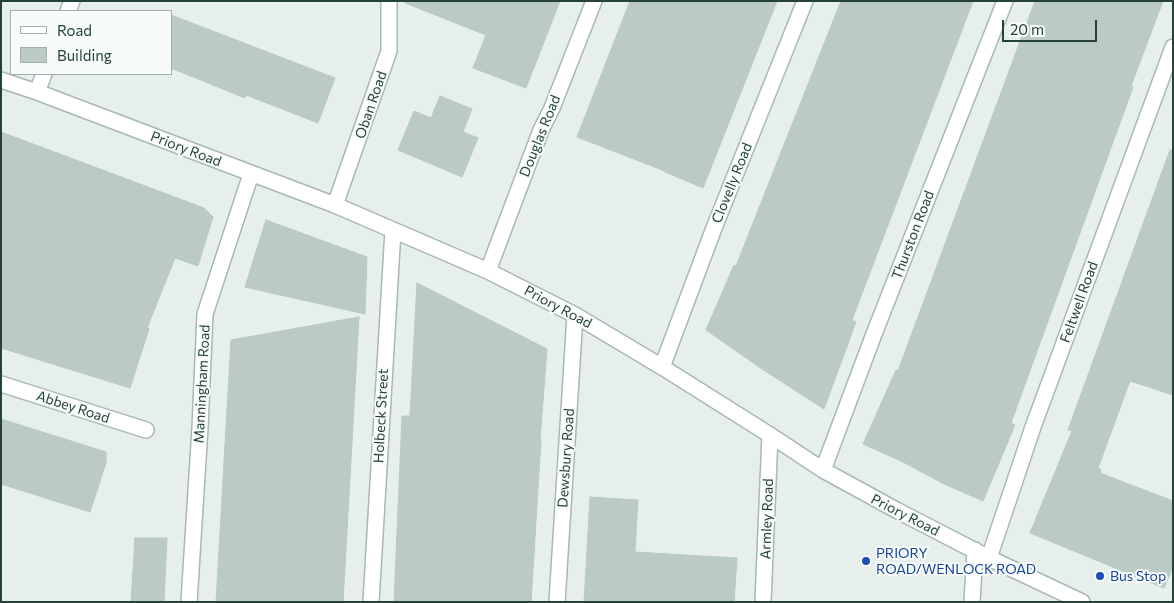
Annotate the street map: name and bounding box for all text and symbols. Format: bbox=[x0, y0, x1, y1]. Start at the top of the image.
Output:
legend bbox=[10, 10, 172, 75]
scale bar bbox=[1004, 10, 1099, 42]
text: 20 m bbox=[1010, 20, 1044, 38]
text: Road bbox=[57, 21, 92, 39]
text: Building bbox=[57, 46, 112, 64]
street label: Oban Road bbox=[352, 69, 390, 141]
street label: Douglas Road bbox=[516, 93, 564, 179]
street label: Priory Road bbox=[148, 128, 224, 170]
street label: Clovelly Road bbox=[708, 140, 756, 226]
street label: Thurston Road bbox=[888, 188, 938, 282]
street label: Feltwell Road bbox=[1057, 259, 1101, 345]
street label: Priory Road bbox=[521, 282, 595, 332]
street label: Manningham Road bbox=[191, 324, 213, 444]
street label: Holbeck Street bbox=[370, 368, 392, 464]
street label: Abbey Road bbox=[34, 387, 112, 427]
street label: Dewsbury Road bbox=[554, 408, 578, 508]
street label: Armley Road bbox=[757, 478, 777, 560]
street label: Priory Road bbox=[868, 491, 942, 539]
place label: PRIORY ROAD/WENLOCK ROAD bbox=[876, 545, 1036, 578]
marker: PRIORY ROAD/WENLOCK ROAD bbox=[860, 555, 872, 567]
place label: Bus Stop bbox=[1110, 568, 1166, 584]
marker: Bus Stop bbox=[1094, 570, 1106, 582]

